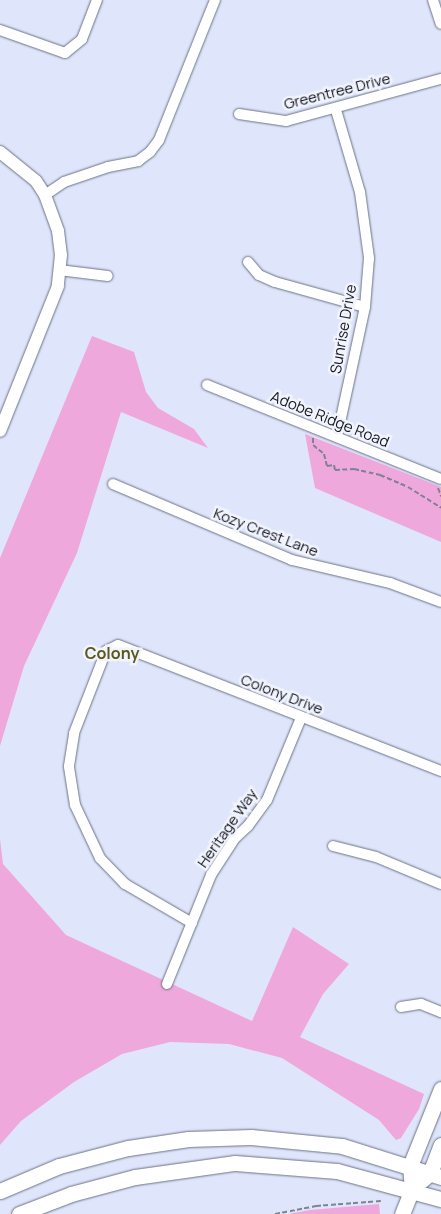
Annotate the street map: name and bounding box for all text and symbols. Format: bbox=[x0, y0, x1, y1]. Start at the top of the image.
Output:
street label: Greentree Drive bbox=[282, 69, 392, 113]
street label: Sunrise Drive bbox=[326, 283, 360, 375]
street label: Adobe Ridge Road bbox=[268, 387, 392, 451]
street label: Kozy Crest Lane bbox=[211, 504, 321, 560]
district label: Colony bbox=[85, 643, 139, 663]
street label: Colony Drive bbox=[238, 670, 326, 718]
street label: Heritage Way bbox=[193, 785, 261, 871]

